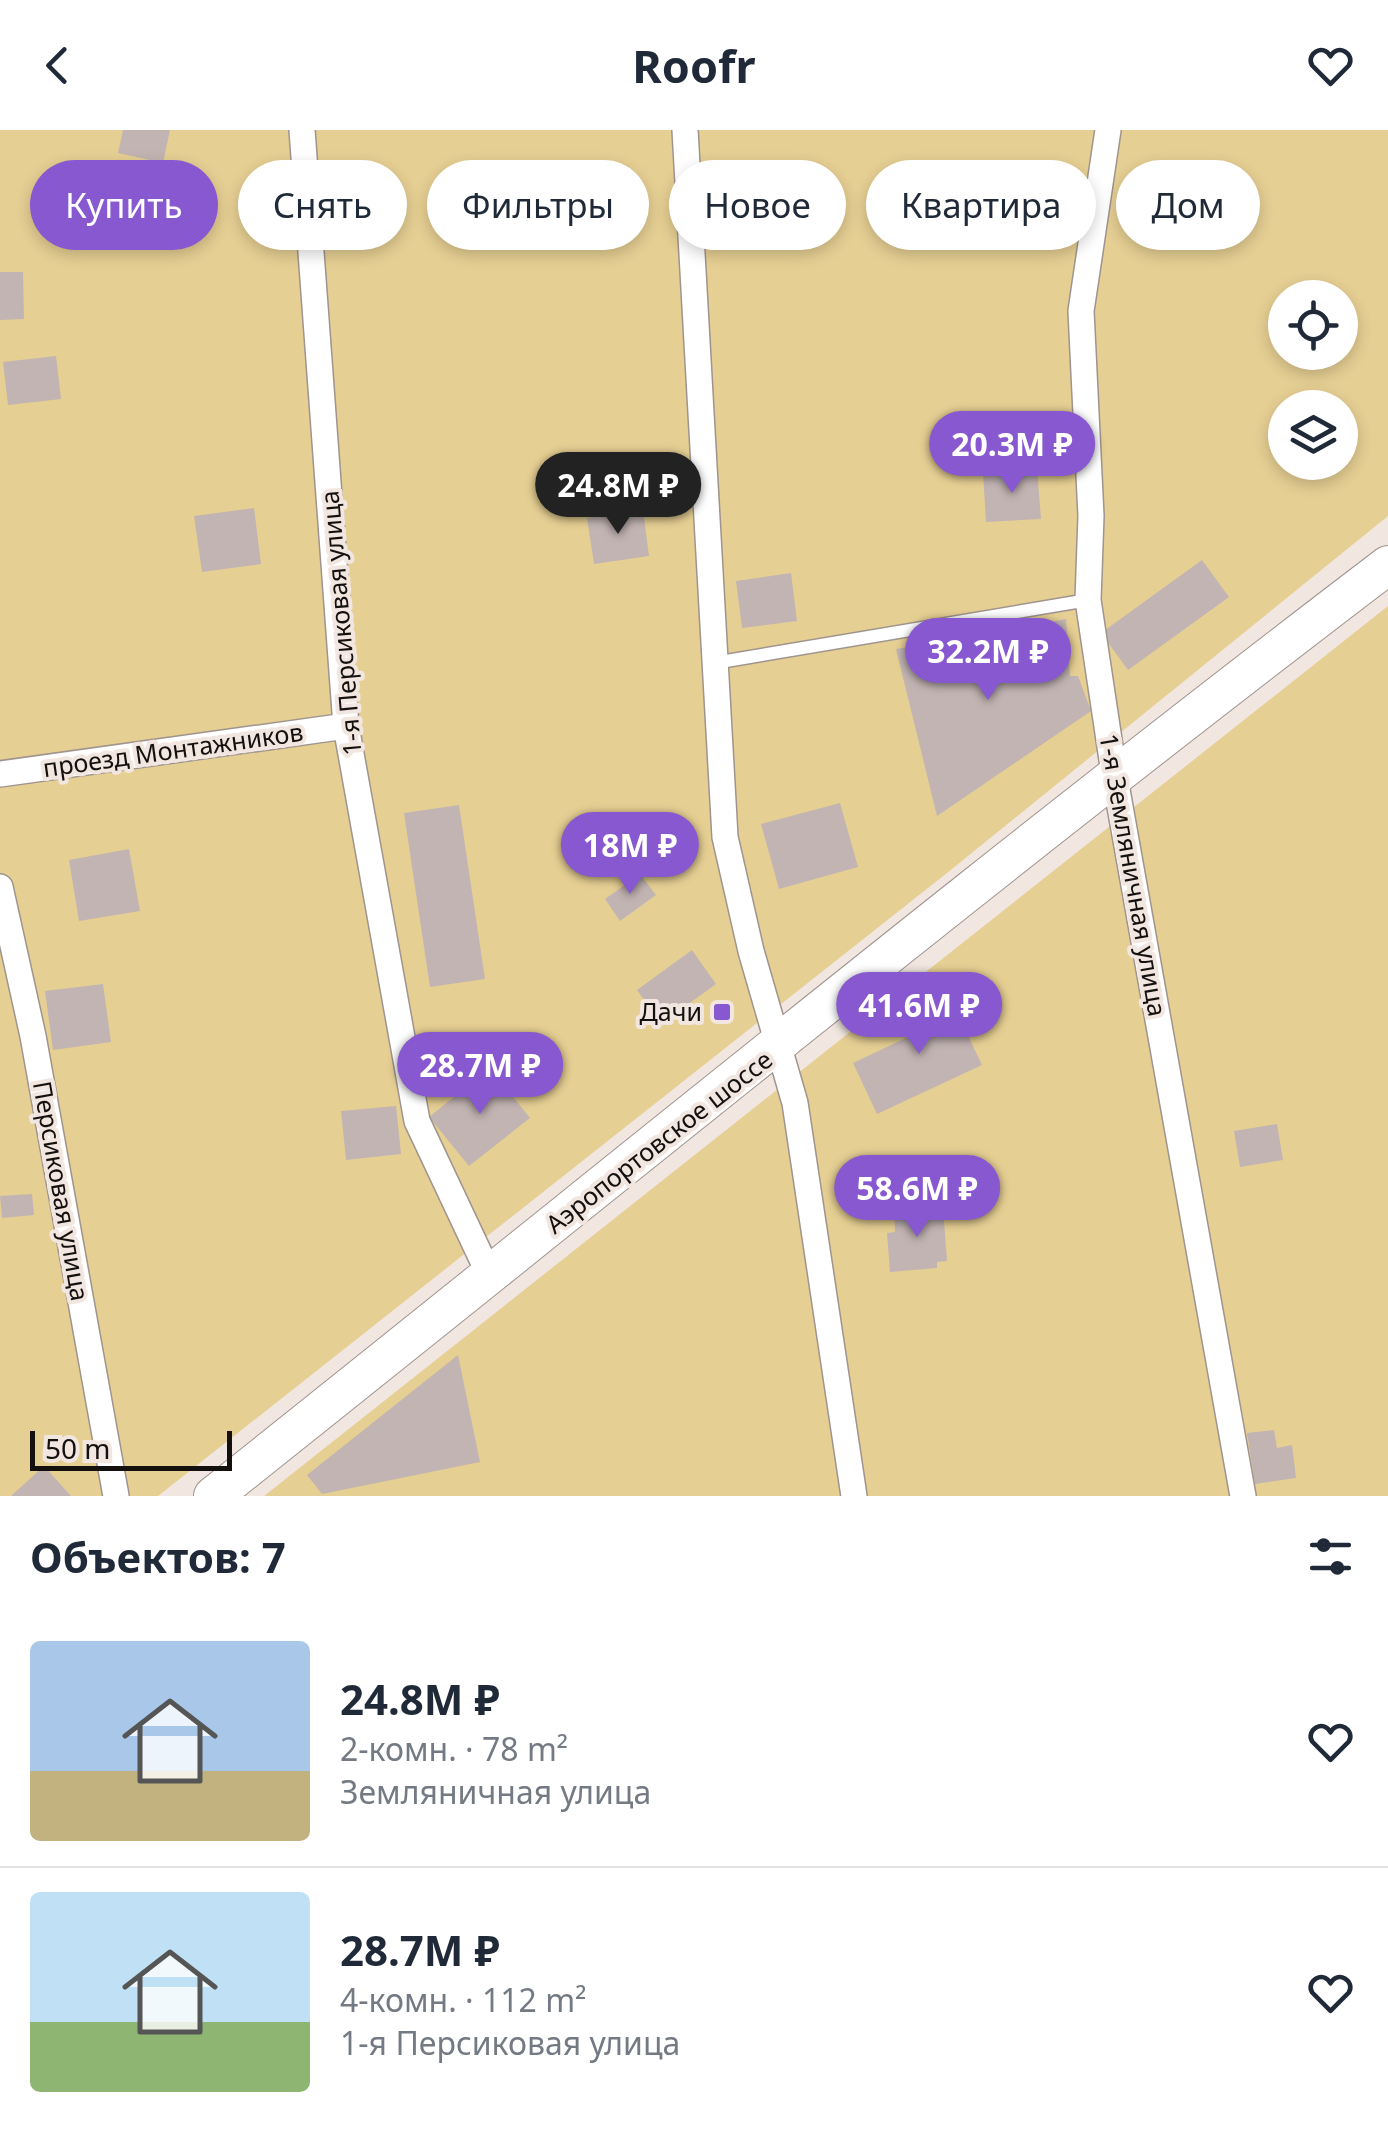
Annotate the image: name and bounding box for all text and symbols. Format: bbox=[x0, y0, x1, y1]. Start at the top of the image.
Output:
text: Roofr bbox=[632, 35, 756, 96]
icon: back bbox=[30, 38, 85, 93]
icon: heart bbox=[1303, 38, 1358, 93]
chip: Купить bbox=[30, 160, 218, 250]
chip: Снять bbox=[238, 160, 407, 250]
chip: Фильтры bbox=[427, 160, 649, 250]
chip: Новое bbox=[669, 160, 846, 250]
chip: Квартира bbox=[866, 160, 1096, 250]
chip: Дом bbox=[1116, 160, 1260, 250]
map controls bbox=[1268, 280, 1358, 480]
button: locate bbox=[1268, 280, 1358, 370]
button: layers bbox=[1268, 390, 1358, 480]
pin: 20.3M ₽ bbox=[920, 411, 1104, 496]
text: 20.3M ₽ bbox=[951, 422, 1073, 465]
pin: 24.8M ₽ bbox=[526, 452, 710, 537]
text: 24.8M ₽ bbox=[557, 463, 679, 506]
street label: 1-я Персиковая улица bbox=[311, 489, 369, 757]
pin: 32.2M ₽ bbox=[896, 618, 1080, 703]
text: 32.2M ₽ bbox=[927, 629, 1049, 672]
street label: проезд Монтажников bbox=[41, 714, 305, 784]
street label: 1-я Земляничная улица bbox=[1092, 731, 1176, 1019]
pin: 18M ₽ bbox=[560, 812, 700, 897]
text: 18M ₽ bbox=[583, 823, 677, 866]
pin: 41.6M ₽ bbox=[827, 972, 1011, 1057]
text: 41.6M ₽ bbox=[858, 983, 980, 1026]
place label: Дачи bbox=[640, 994, 702, 1028]
marker: Дачи bbox=[711, 1001, 733, 1023]
pin: 28.7M ₽ bbox=[388, 1032, 572, 1117]
street label: Аэропортовское шоссе bbox=[538, 1042, 779, 1240]
text: 28.7M ₽ bbox=[419, 1043, 541, 1086]
street label: Персиковая улица bbox=[26, 1078, 98, 1303]
pin: 58.6M ₽ bbox=[825, 1155, 1009, 1240]
text: 58.6M ₽ bbox=[856, 1166, 978, 1209]
scale bar bbox=[30, 1426, 232, 1470]
text: 50 m bbox=[45, 1429, 111, 1467]
text: Объектов: 7 bbox=[30, 1528, 286, 1585]
icon: filters bbox=[1303, 1529, 1358, 1584]
text: 24.8M ₽ bbox=[340, 1670, 500, 1727]
icon: home bbox=[110, 1681, 230, 1801]
icon: heart bbox=[1303, 1714, 1358, 1769]
text: 2-комн. · 78 m² bbox=[340, 1727, 568, 1770]
text: Земляничная улица bbox=[340, 1770, 651, 1813]
text: 28.7M ₽ bbox=[340, 1921, 500, 1978]
icon: home bbox=[110, 1932, 230, 2052]
icon: heart bbox=[1303, 1965, 1358, 2020]
text: 4-комн. · 112 m² bbox=[340, 1978, 586, 2021]
text: 1-я Персиковая улица bbox=[340, 2021, 680, 2064]

